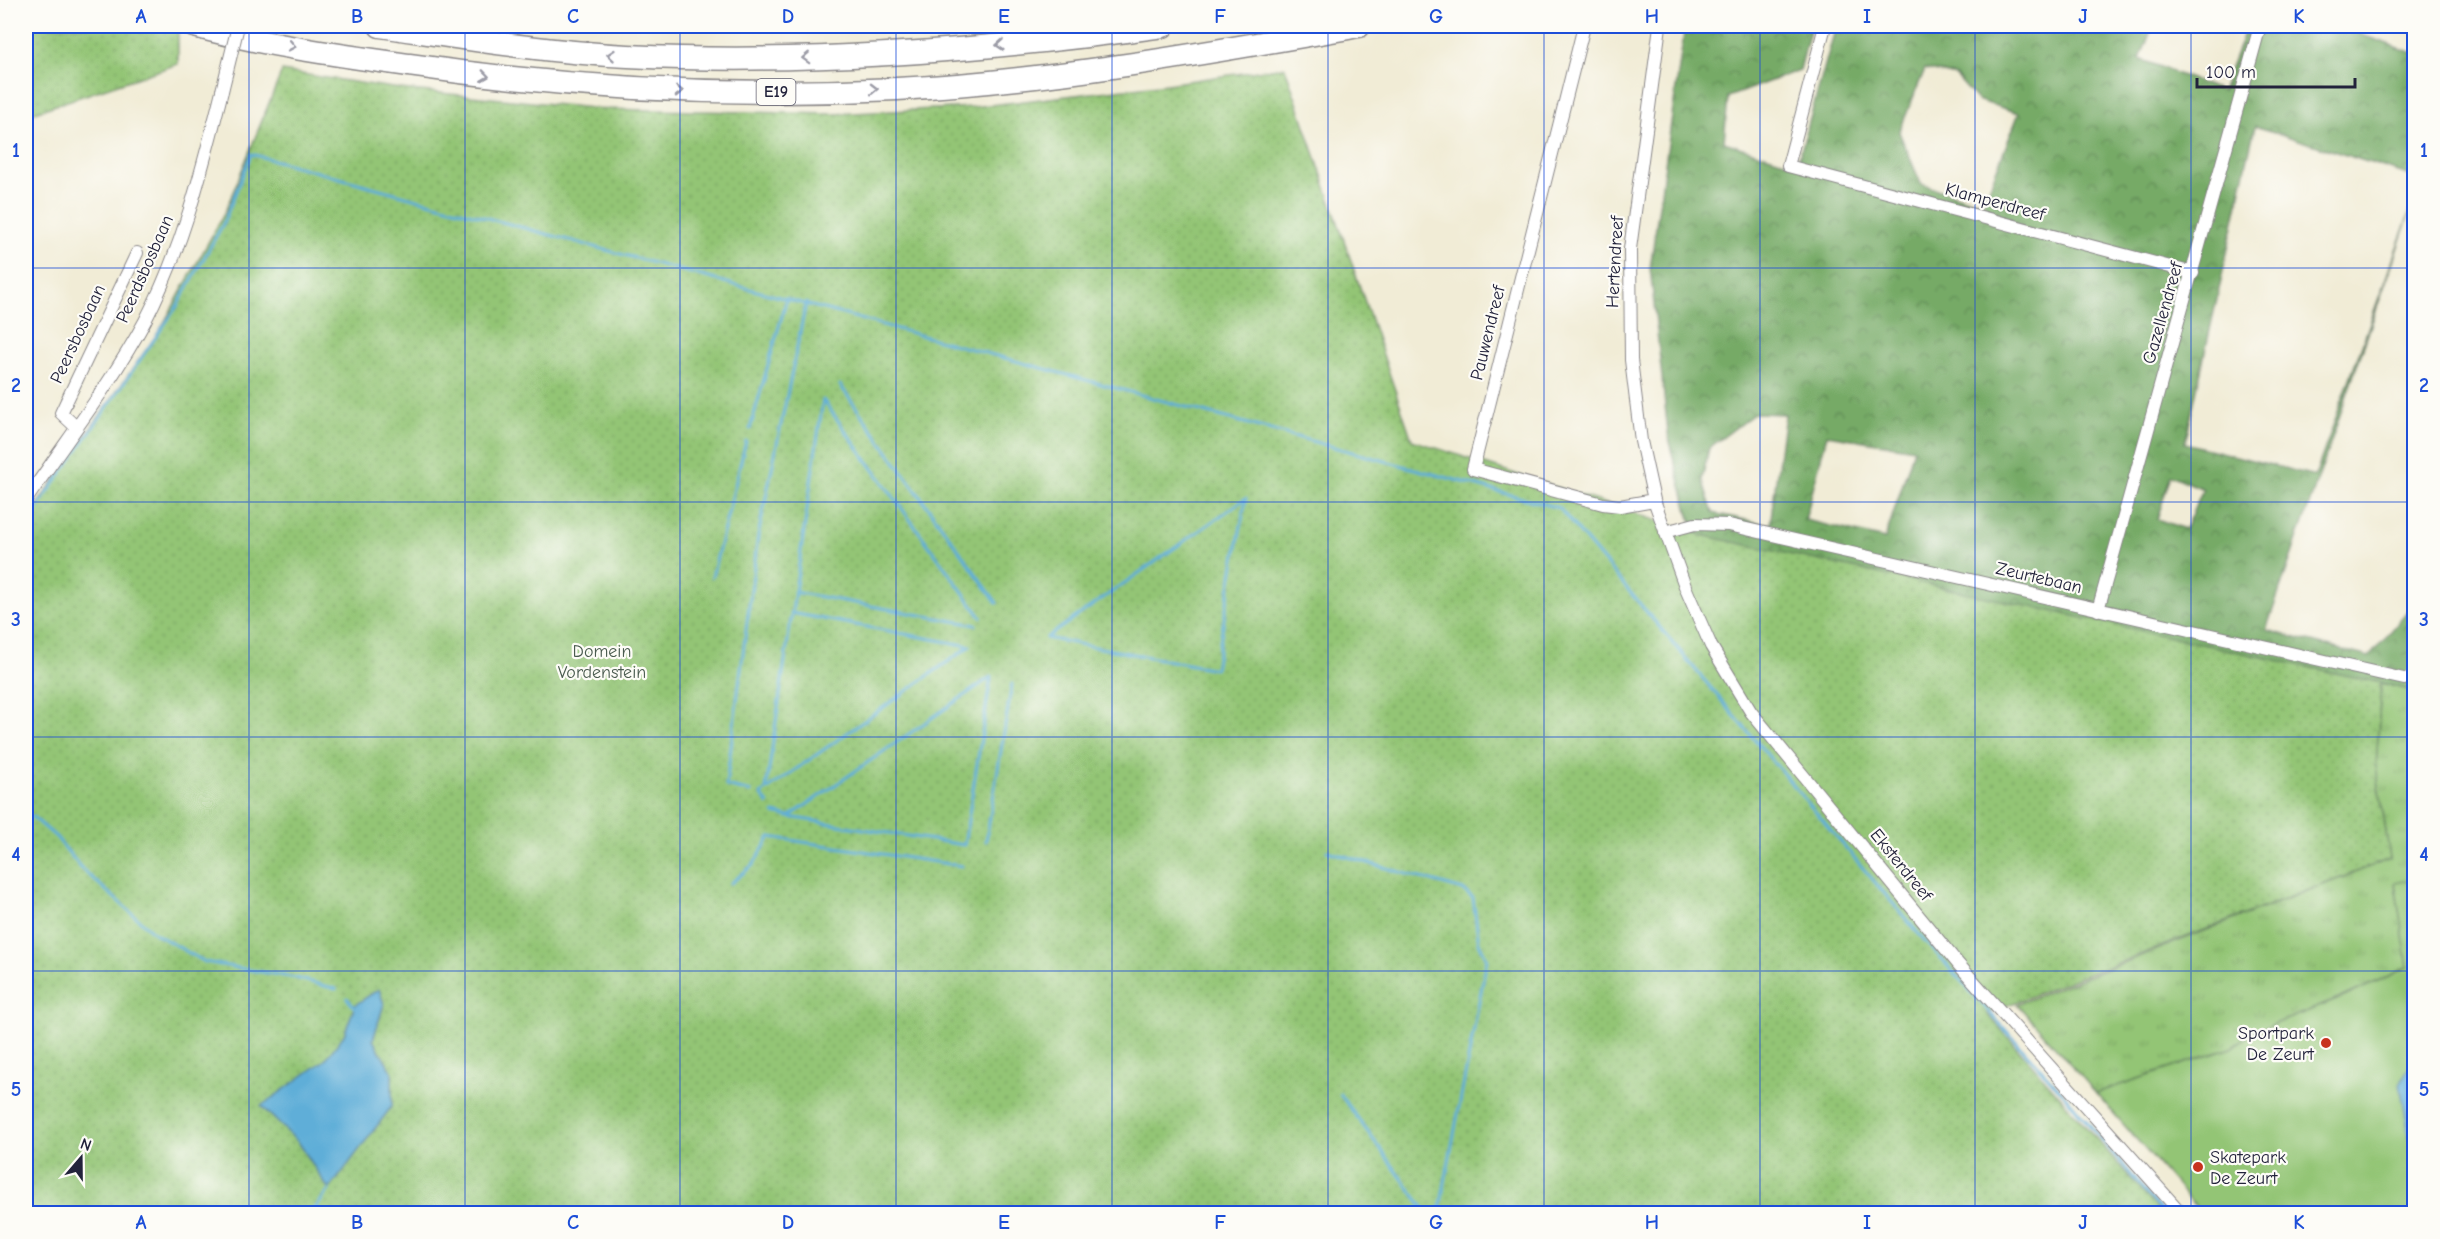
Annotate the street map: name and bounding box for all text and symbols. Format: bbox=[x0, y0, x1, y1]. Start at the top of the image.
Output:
text: A bbox=[135, 5, 147, 28]
text: B bbox=[351, 5, 363, 28]
text: C bbox=[567, 5, 579, 28]
text: D bbox=[782, 5, 794, 28]
text: E bbox=[998, 5, 1010, 28]
text: F bbox=[1214, 5, 1226, 28]
text: G bbox=[1429, 5, 1443, 28]
text: H bbox=[1645, 5, 1659, 28]
text: I bbox=[1863, 5, 1871, 28]
text: J bbox=[2078, 5, 2088, 28]
text: K bbox=[2293, 5, 2305, 28]
one-way arrow bbox=[996, 38, 1005, 51]
one-way arrow bbox=[287, 39, 297, 52]
one-way arrow bbox=[606, 49, 615, 62]
one-way arrow bbox=[801, 51, 810, 64]
scale bar bbox=[2197, 51, 2354, 89]
text: 100 m bbox=[2206, 62, 2256, 83]
one-way arrow bbox=[480, 70, 490, 82]
road number: E19 bbox=[756, 79, 796, 105]
one-way arrow bbox=[870, 83, 879, 96]
one-way arrow bbox=[675, 84, 684, 97]
text: 1 bbox=[12, 139, 20, 162]
text: 1 bbox=[2420, 139, 2428, 162]
street label: Klamperdreef bbox=[1943, 179, 2048, 226]
street label: Peerdsbosbaan bbox=[112, 212, 178, 326]
street label: Hertendreef bbox=[1602, 214, 1628, 309]
street label: Gazellendreef bbox=[2138, 259, 2188, 366]
street label: Peersbosbaan bbox=[46, 281, 110, 387]
street label: Pauwendreef bbox=[1466, 283, 1510, 382]
text: 2 bbox=[11, 374, 21, 397]
text: 2 bbox=[2419, 374, 2429, 397]
street label: Zeurtebaan bbox=[1994, 558, 2084, 598]
text: 3 bbox=[11, 608, 21, 631]
text: 3 bbox=[2419, 608, 2429, 631]
park label: Domein Vordenstein bbox=[558, 641, 646, 683]
street label: Eksterdreef bbox=[1866, 825, 1937, 906]
text: 4 bbox=[11, 843, 21, 866]
text: 4 bbox=[2419, 843, 2429, 866]
place label: Sportpark De Zeurt bbox=[2238, 1023, 2315, 1065]
marker: Sportpark De Zeurt bbox=[2319, 1036, 2333, 1050]
text: 5 bbox=[11, 1078, 21, 1101]
text: 5 bbox=[2419, 1078, 2429, 1101]
north arrow bbox=[51, 1128, 111, 1188]
text: N bbox=[78, 1135, 94, 1155]
place label: Skatepark De Zeurt bbox=[2210, 1147, 2286, 1189]
marker: Skatepark De Zeurt bbox=[2191, 1160, 2205, 1174]
text: A bbox=[135, 1211, 147, 1234]
text: B bbox=[351, 1211, 363, 1234]
text: C bbox=[567, 1211, 579, 1234]
text: D bbox=[782, 1211, 794, 1234]
text: E bbox=[998, 1211, 1010, 1234]
text: F bbox=[1214, 1211, 1226, 1234]
text: G bbox=[1429, 1211, 1443, 1234]
text: H bbox=[1645, 1211, 1659, 1234]
text: I bbox=[1863, 1211, 1871, 1234]
text: J bbox=[2078, 1211, 2088, 1234]
text: K bbox=[2293, 1211, 2305, 1234]

